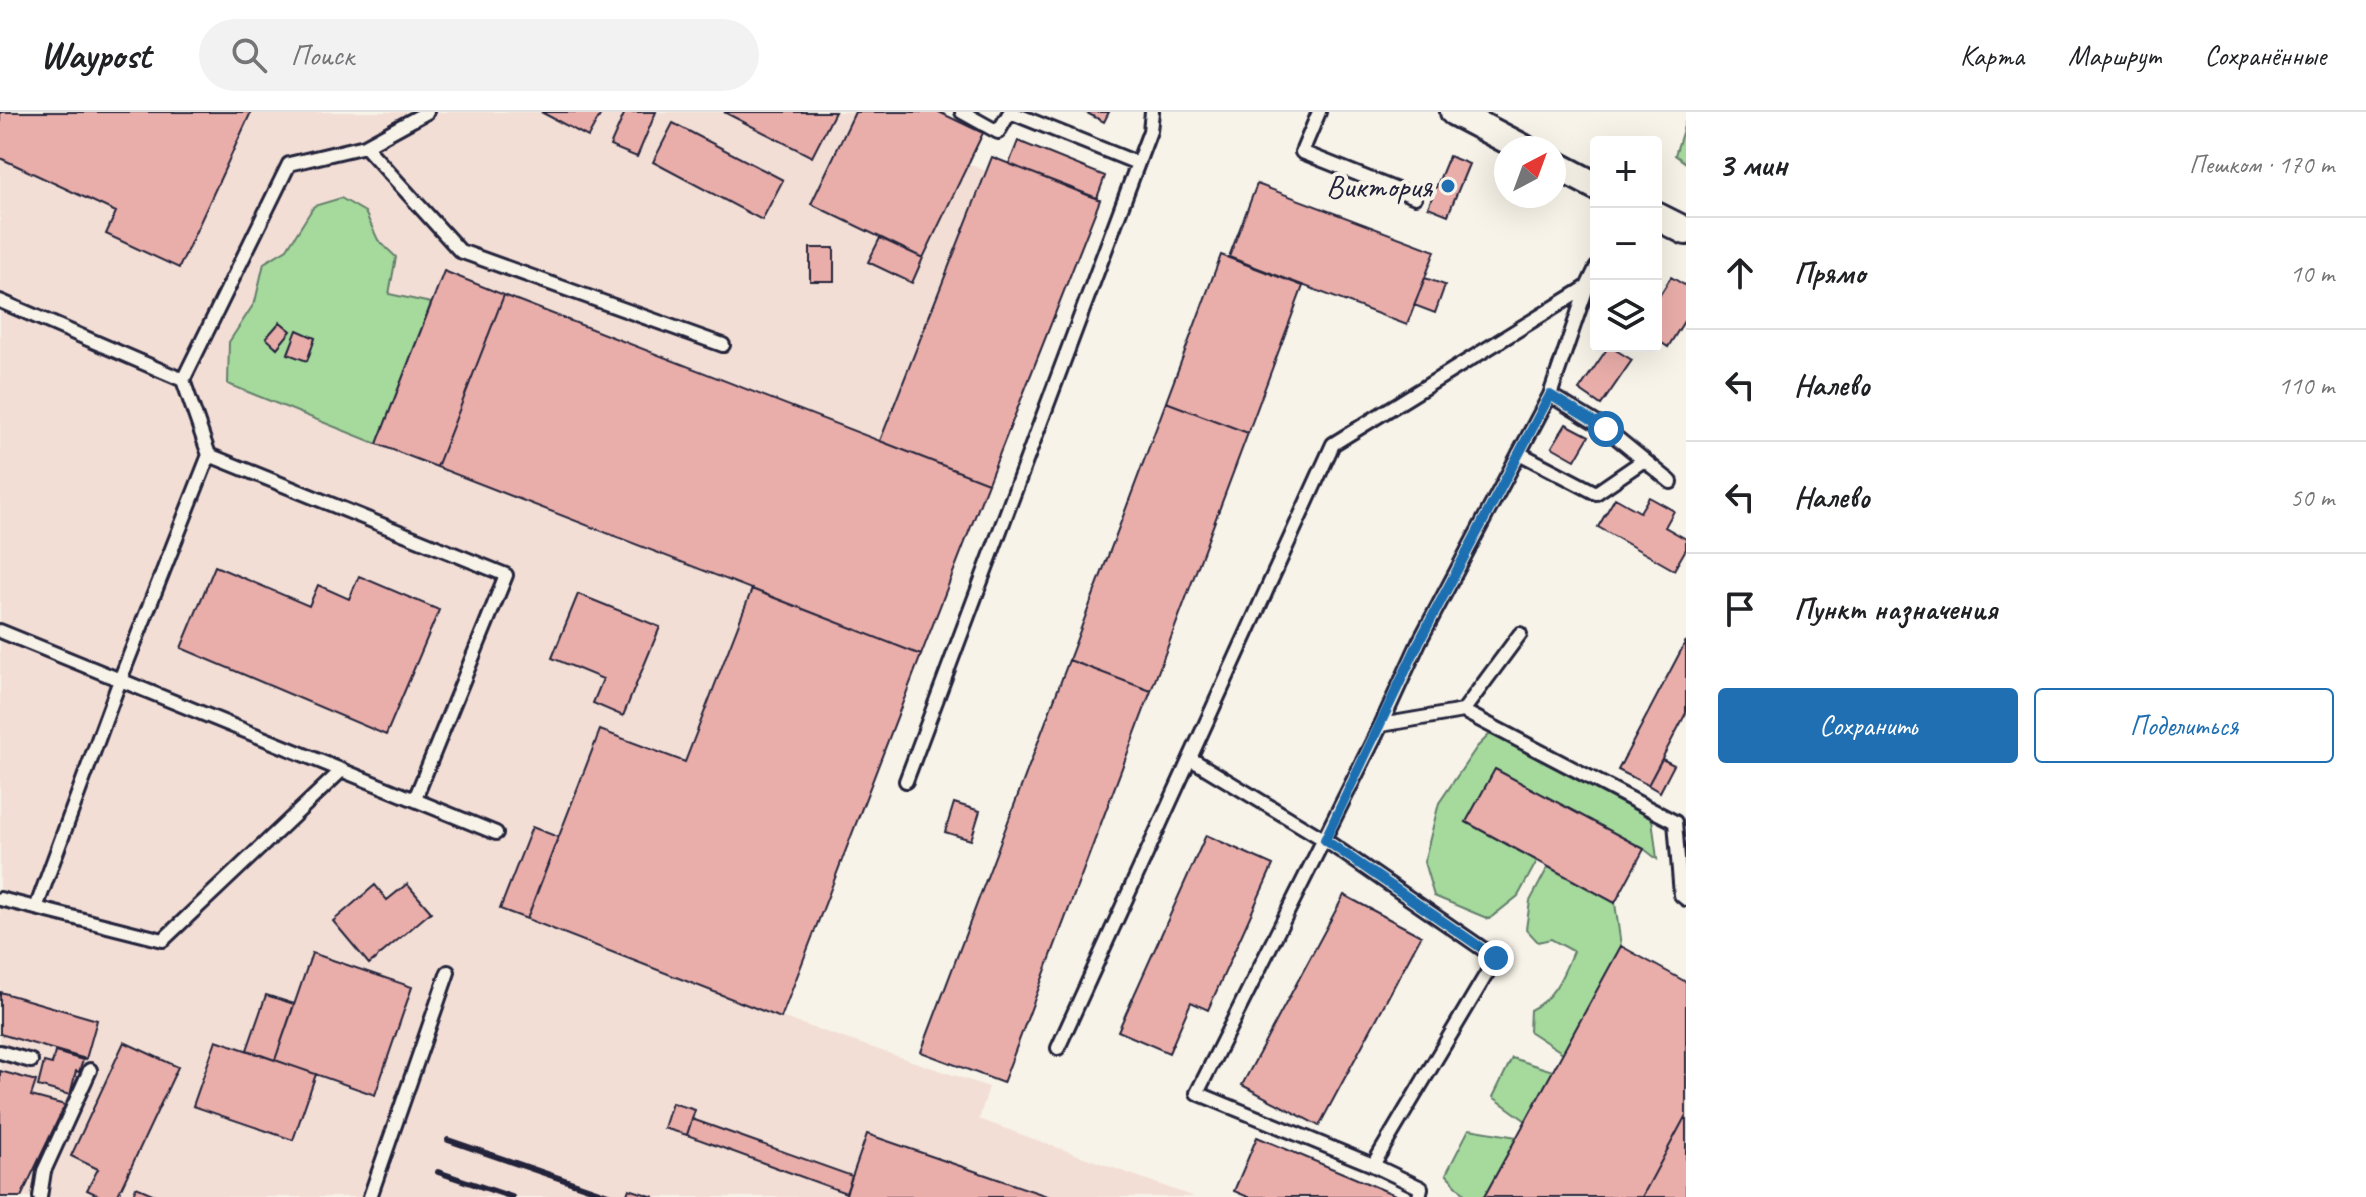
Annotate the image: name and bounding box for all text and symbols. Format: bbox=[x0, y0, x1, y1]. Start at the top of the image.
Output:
search box bbox=[199, 19, 759, 91]
text: Waypost bbox=[40, 32, 151, 79]
icon: search bbox=[227, 33, 271, 77]
text: Поиск bbox=[291, 36, 354, 74]
text: Карта bbox=[1960, 38, 2024, 73]
text: Маршрут bbox=[2068, 38, 2160, 73]
text: Сохранённые bbox=[2204, 38, 2326, 73]
north arrow bbox=[1494, 136, 1566, 208]
map controls bbox=[1590, 136, 1662, 352]
button: + bbox=[1590, 136, 1662, 208]
text: 3 мин bbox=[1718, 143, 1787, 186]
text: Пешком · 170 m bbox=[2189, 148, 2334, 181]
place label: Виктория bbox=[1326, 166, 1433, 207]
marker: Виктория bbox=[1439, 177, 1457, 195]
button: − bbox=[1590, 208, 1662, 280]
icon: ahead bbox=[1718, 251, 1762, 295]
text: Прямо bbox=[1794, 254, 1865, 292]
text: 10 m bbox=[2290, 257, 2334, 290]
button: layers bbox=[1590, 280, 1662, 352]
icon: left bbox=[1718, 363, 1762, 407]
text: Налево bbox=[1794, 366, 1870, 404]
text: 110 m bbox=[2278, 369, 2334, 402]
route start bbox=[1588, 411, 1624, 447]
icon: left bbox=[1718, 475, 1762, 519]
text: Налево bbox=[1794, 478, 1870, 516]
text: 50 m bbox=[2290, 481, 2334, 514]
icon: arrive bbox=[1718, 587, 1762, 631]
text: Пункт назначения bbox=[1794, 590, 1997, 628]
button: Сохранить bbox=[1718, 688, 2018, 763]
button: Поделиться bbox=[2034, 688, 2334, 763]
route end bbox=[1478, 940, 1514, 976]

